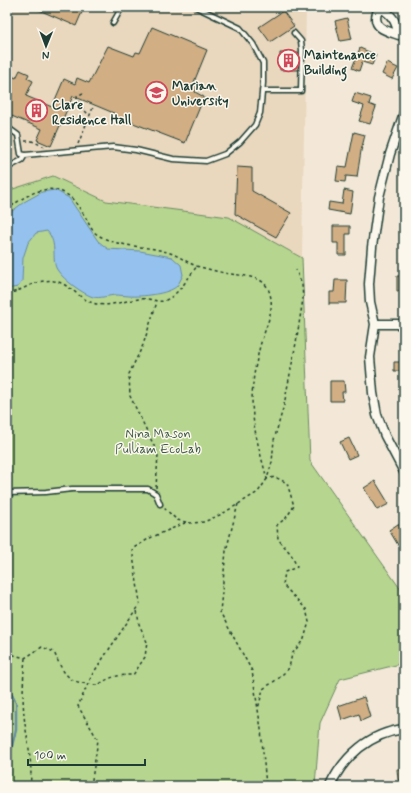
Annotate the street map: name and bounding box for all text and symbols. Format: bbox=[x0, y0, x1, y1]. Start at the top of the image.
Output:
north arrow bbox=[26, 26, 66, 66]
place label: Maintenance Building bbox=[304, 47, 376, 82]
text: N bbox=[42, 48, 50, 62]
building icon: Maintenance Building bbox=[276, 48, 302, 74]
place label: Marian University bbox=[172, 78, 228, 110]
school or university icon: Marian University bbox=[143, 79, 169, 105]
place label: Clare Residence Hall bbox=[52, 97, 132, 129]
building icon: Clare Residence Hall bbox=[24, 98, 50, 124]
park label: Nina Mason Pulliam EcoLab bbox=[115, 426, 201, 458]
scale bar bbox=[28, 741, 145, 767]
text: 100 m bbox=[34, 748, 66, 764]

